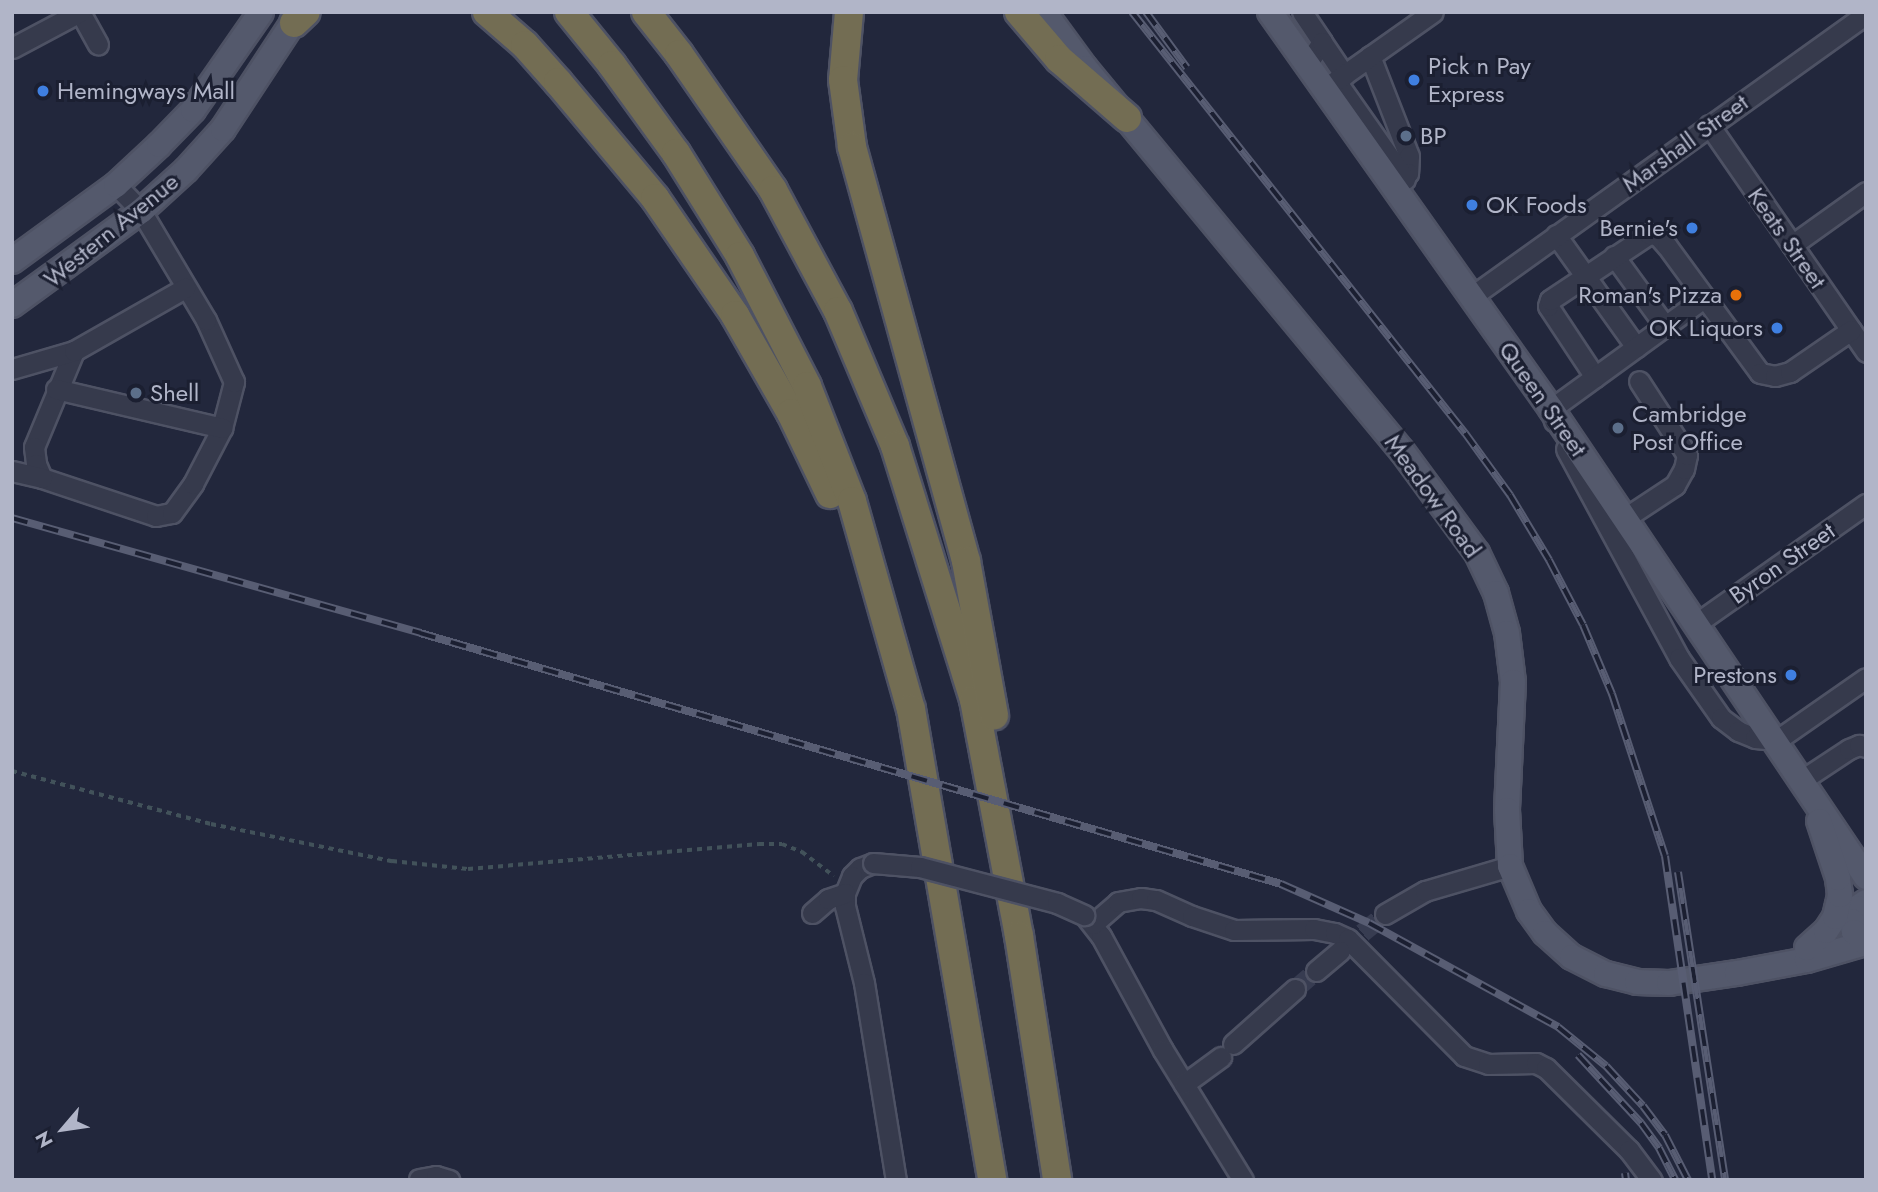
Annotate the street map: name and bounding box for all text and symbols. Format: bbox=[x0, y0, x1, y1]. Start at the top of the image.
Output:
place label: Pick n Pay Express bbox=[1428, 52, 1531, 108]
marker: Pick n Pay Express bbox=[1406, 72, 1422, 88]
place label: Hemingways Mall bbox=[57, 77, 235, 105]
marker: Hemingways Mall bbox=[35, 83, 51, 99]
street label: Marshall Street bbox=[1616, 88, 1754, 198]
place label: BP bbox=[1420, 122, 1447, 150]
marker: BP bbox=[1398, 128, 1414, 144]
street label: Western Avenue bbox=[38, 167, 184, 293]
street label: Keats Street bbox=[1742, 182, 1832, 294]
place label: OK Foods bbox=[1486, 191, 1587, 219]
marker: OK Foods bbox=[1464, 197, 1480, 213]
place label: Bernie's bbox=[1599, 214, 1678, 242]
marker: Bernie's bbox=[1684, 220, 1700, 236]
place label: Roman's Pizza bbox=[1578, 281, 1722, 309]
marker: Roman's Pizza bbox=[1728, 287, 1744, 303]
place label: OK Liquors bbox=[1649, 314, 1763, 342]
marker: OK Liquors bbox=[1769, 320, 1785, 336]
street label: Queen Street bbox=[1493, 336, 1593, 462]
place label: Shell bbox=[150, 379, 199, 407]
marker: Shell bbox=[128, 385, 144, 401]
place label: Cambridge Post Office bbox=[1632, 400, 1747, 456]
marker: Cambridge Post Office bbox=[1610, 420, 1626, 436]
street label: Meadow Road bbox=[1379, 429, 1487, 563]
street label: Byron Street bbox=[1724, 516, 1840, 610]
place label: Prestons bbox=[1693, 661, 1777, 689]
marker: Prestons bbox=[1783, 667, 1799, 683]
north arrow bbox=[28, 1094, 98, 1164]
text: N bbox=[29, 1126, 60, 1153]

